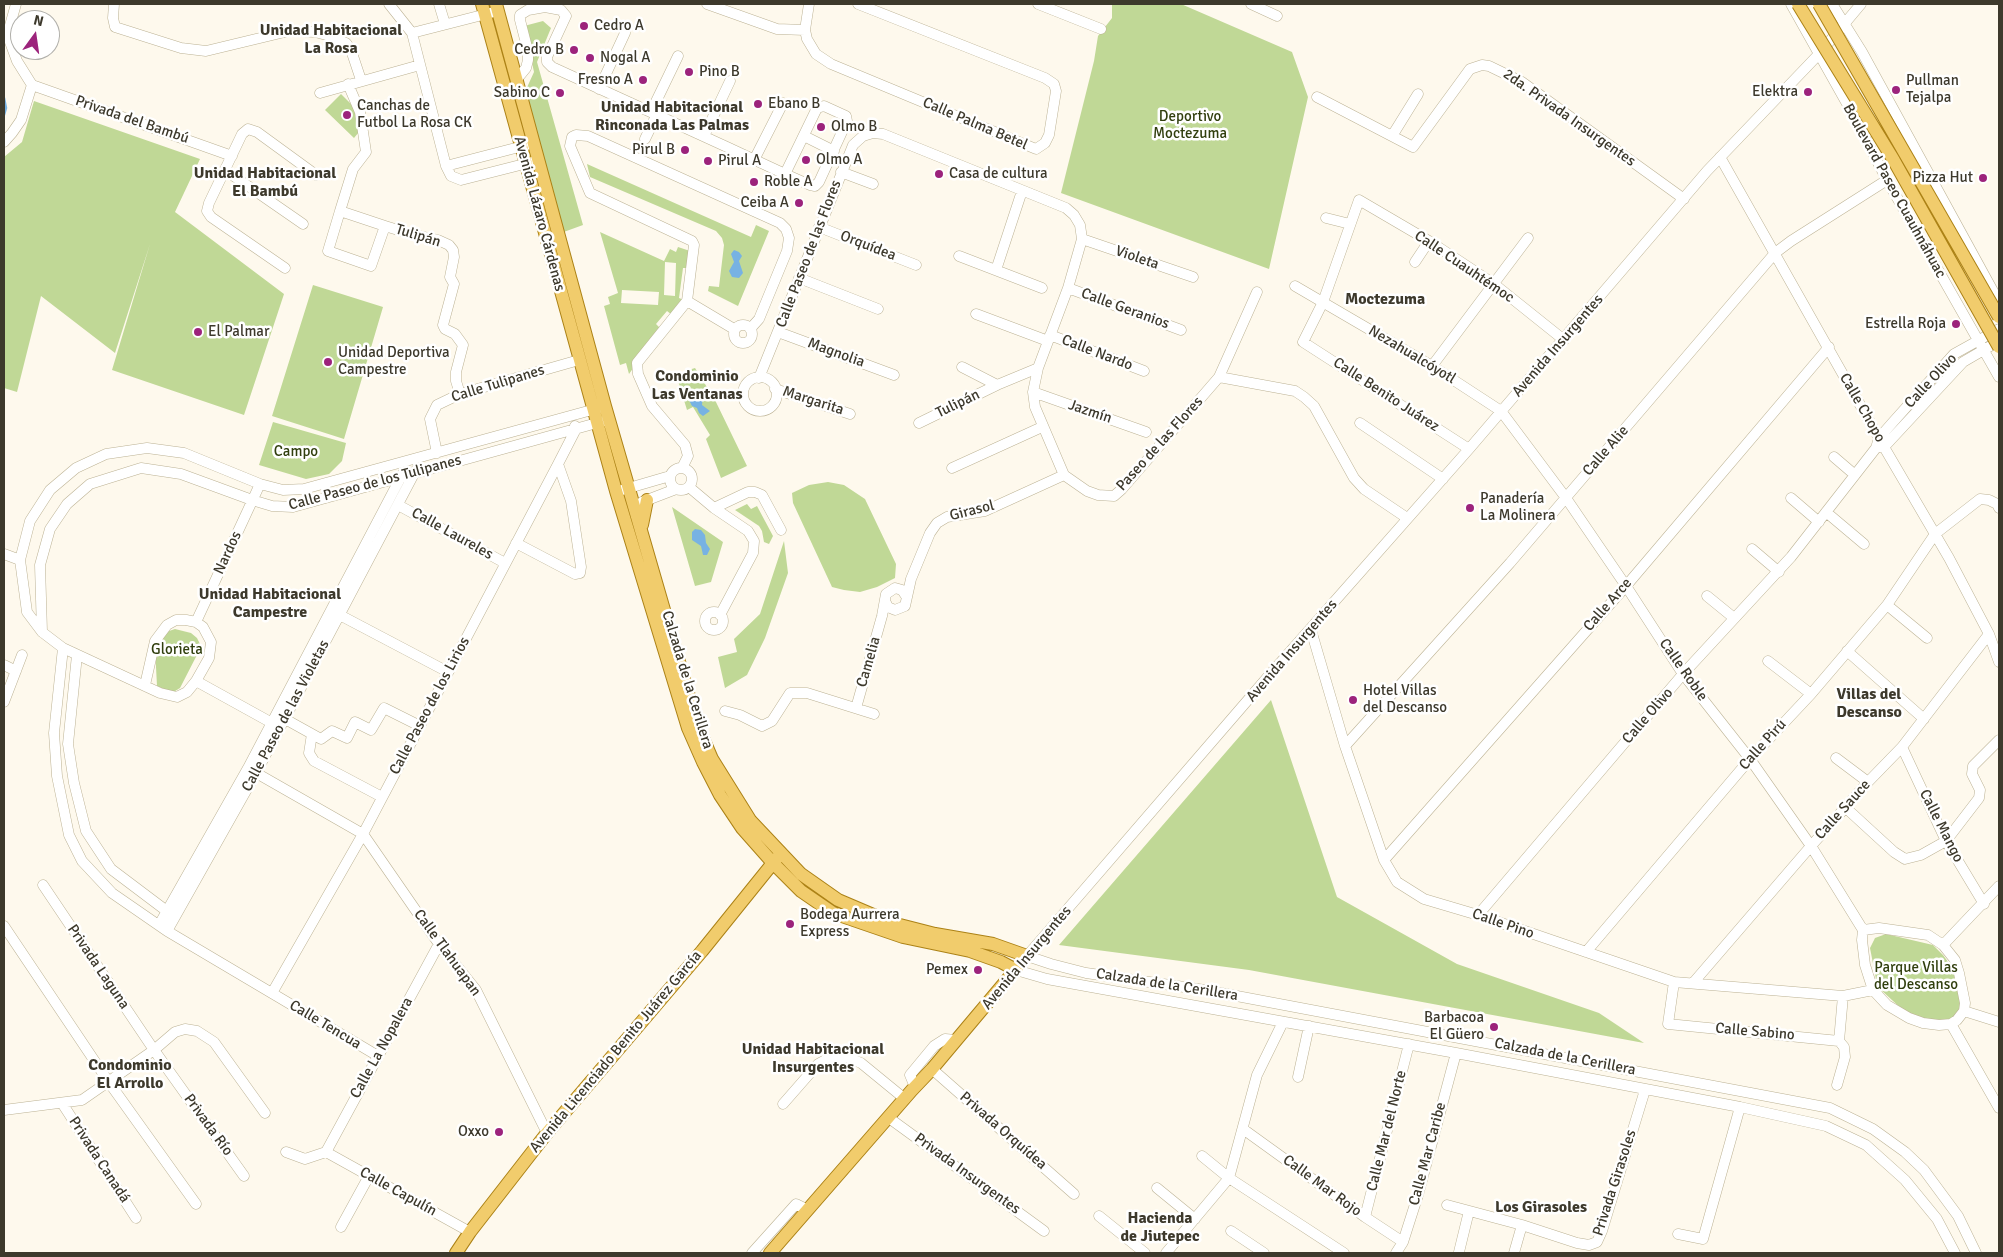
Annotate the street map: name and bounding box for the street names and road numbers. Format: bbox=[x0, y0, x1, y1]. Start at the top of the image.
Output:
street label: 2da. Privada Insurgentes bbox=[1499, 65, 1639, 171]
street label: Privada del Bambú bbox=[73, 92, 191, 148]
street label: Calle Palma Betel bbox=[920, 94, 1030, 154]
street label: Boulevard Paseo Cuauhnáhuac bbox=[1838, 101, 1950, 281]
street label: Avenida Lázaro Cárdenas bbox=[510, 134, 568, 294]
street label: Calle Paseo de las Flores bbox=[773, 178, 845, 330]
street label: Tulipán bbox=[393, 221, 443, 251]
street label: Orquídea bbox=[837, 227, 899, 265]
street label: Calle Cuauhtémoc bbox=[1411, 227, 1517, 307]
street label: Violeta bbox=[1113, 242, 1161, 274]
street label: Calle Geranios bbox=[1078, 285, 1172, 333]
street label: Avenida Insurgentes bbox=[1509, 291, 1607, 401]
street label: Nezahualcóyotl bbox=[1365, 322, 1459, 388]
street label: Calle Nardo bbox=[1059, 331, 1135, 375]
street label: Magnolia bbox=[805, 334, 867, 372]
street label: Calle Olivo bbox=[1901, 350, 1961, 412]
street label: Calle Benito Juárez bbox=[1330, 354, 1442, 436]
street label: Calle Tulipanes bbox=[449, 361, 547, 407]
street label: Calle Chopo bbox=[1835, 370, 1889, 446]
street label: Margarita bbox=[780, 383, 846, 419]
street label: Tulipán bbox=[933, 386, 983, 422]
street label: Paseo de las Flores bbox=[1113, 393, 1207, 495]
street label: Jazmín bbox=[1066, 396, 1114, 428]
street label: Calle Alie bbox=[1579, 422, 1633, 480]
street label: Calle Paseo de los Tulipanes bbox=[287, 451, 463, 515]
street label: Girasol bbox=[948, 497, 996, 525]
street label: Calle Laureles bbox=[408, 504, 496, 564]
street label: Nardos bbox=[210, 529, 246, 577]
street label: Calle Arce bbox=[1580, 575, 1636, 635]
street label: Avenida Insurgentes bbox=[1243, 596, 1341, 706]
street label: Calzada de la Cerillera bbox=[657, 609, 717, 751]
street label: Calle Paseo de los Lirios bbox=[386, 634, 474, 778]
street label: Camelia bbox=[853, 635, 885, 689]
street label: Calle Roble bbox=[1655, 635, 1711, 705]
street label: Calle Paseo de las Violetas bbox=[238, 637, 334, 795]
street label: Calle Olivo bbox=[1619, 684, 1677, 748]
street label: Calle Pirú bbox=[1736, 716, 1790, 774]
street label: Calle Sauce bbox=[1811, 776, 1875, 844]
street label: Calle Mango bbox=[1915, 787, 1967, 865]
street label: Avenida Insurgentes bbox=[978, 903, 1076, 1013]
street label: Calle Pino bbox=[1470, 905, 1536, 943]
street label: Calle Tlahuapan bbox=[409, 906, 485, 1000]
street label: Privada Laguna bbox=[63, 921, 133, 1013]
street label: Avenida Licenciado Benito Juárez García bbox=[526, 947, 706, 1157]
street label: Calzada de la Cerillera bbox=[1095, 965, 1239, 1005]
street label: Calle La Nopalera bbox=[347, 994, 417, 1102]
street label: Calle Tencua bbox=[286, 997, 364, 1053]
street label: Calle Sabino bbox=[1714, 1020, 1796, 1044]
street label: Calzada de la Cerillera bbox=[1493, 1034, 1637, 1080]
street label: Calle Mar del Norte bbox=[1363, 1069, 1411, 1193]
street label: Privada Orquídea bbox=[956, 1088, 1050, 1174]
street label: Privada Río bbox=[180, 1091, 236, 1159]
street label: Calle Mar Caribe bbox=[1406, 1100, 1450, 1208]
street label: Privada Canadá bbox=[64, 1114, 134, 1206]
street label: Privada Girasoles bbox=[1589, 1128, 1641, 1238]
street label: Privada Insurgentes bbox=[910, 1129, 1024, 1219]
street label: Calle Mar Rojo bbox=[1279, 1151, 1365, 1221]
street label: Calle Capulín bbox=[356, 1163, 440, 1221]

